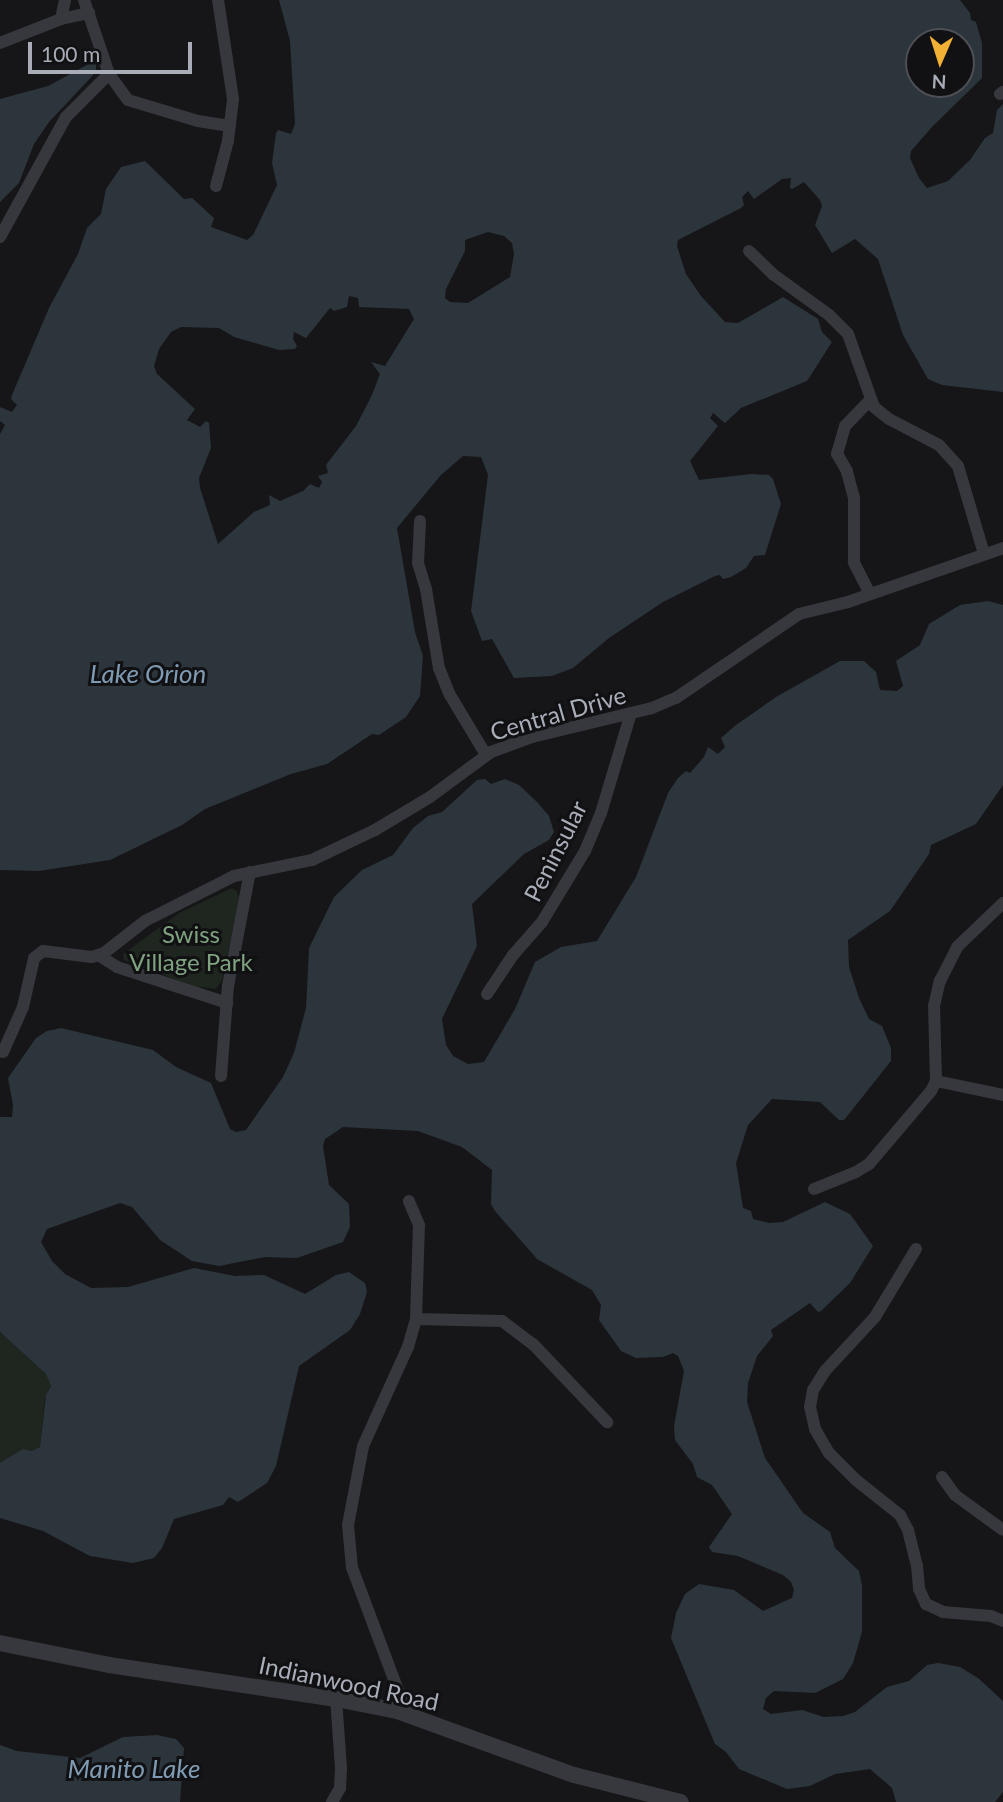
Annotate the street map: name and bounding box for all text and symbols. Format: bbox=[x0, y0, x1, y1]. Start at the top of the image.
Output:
scale bar bbox=[32, 28, 196, 72]
north arrow bbox=[905, 28, 975, 98]
text: 100 m bbox=[41, 41, 100, 66]
text: N bbox=[931, 71, 947, 94]
water label: Lake Orion bbox=[90, 658, 206, 690]
street label: Central Drive bbox=[487, 680, 629, 746]
street label: Peninsular bbox=[517, 796, 593, 906]
park label: Swiss Village Park bbox=[129, 920, 253, 976]
street label: Indianwood Road bbox=[256, 1650, 442, 1716]
water label: Manito Lake bbox=[68, 1753, 200, 1785]

